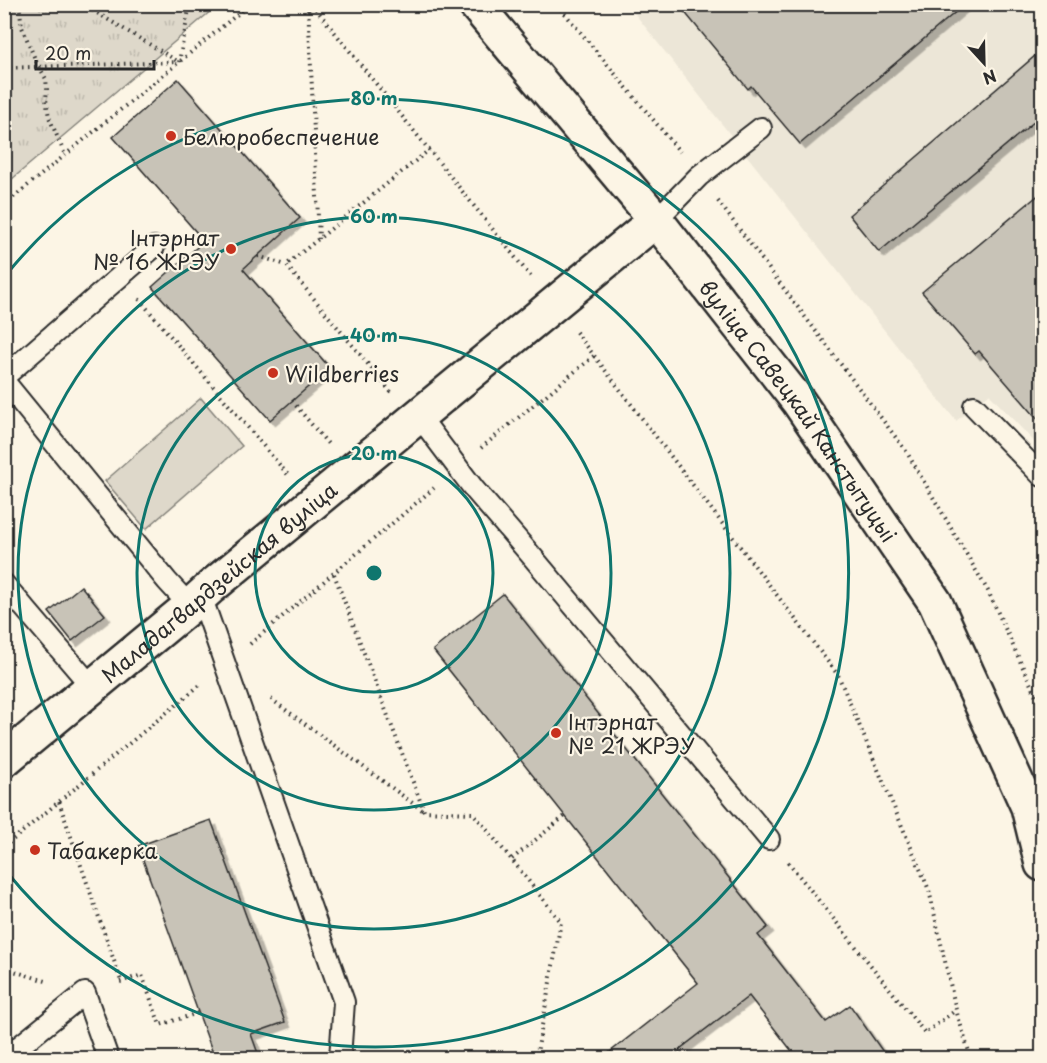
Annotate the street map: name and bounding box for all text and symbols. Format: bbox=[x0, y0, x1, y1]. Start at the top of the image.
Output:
scale bar bbox=[36, 33, 154, 71]
north arrow bbox=[954, 33, 1014, 93]
text: 20 m bbox=[45, 39, 91, 66]
text: N bbox=[980, 64, 1000, 91]
text: 80 m bbox=[350, 84, 398, 111]
place label: Белюробеспечение bbox=[183, 120, 380, 152]
marker: Белюробеспечение bbox=[164, 129, 178, 143]
text: 60 m bbox=[350, 202, 398, 229]
place label: Інтэрнат № 16 ЖРЭУ bbox=[93, 221, 220, 277]
marker: Інтэрнат № 16 ЖРЭУ bbox=[224, 242, 238, 256]
street label: вуліца Савецкай Канстытуцыі bbox=[692, 272, 905, 548]
text: 40 m bbox=[350, 321, 398, 348]
place label: Wildberries bbox=[285, 357, 399, 389]
marker: Wildberries bbox=[266, 366, 280, 380]
text: 20 m bbox=[351, 439, 397, 466]
street label: Маладагвардзейская вуліца bbox=[93, 474, 344, 690]
centre of rings bbox=[364, 563, 384, 583]
place label: Інтэрнат № 21 ЖРЭУ bbox=[568, 705, 695, 761]
marker: Інтэрнат № 21 ЖРЭУ bbox=[549, 726, 563, 740]
place label: Табакерка bbox=[47, 834, 158, 866]
marker: Табакерка bbox=[28, 843, 42, 857]

